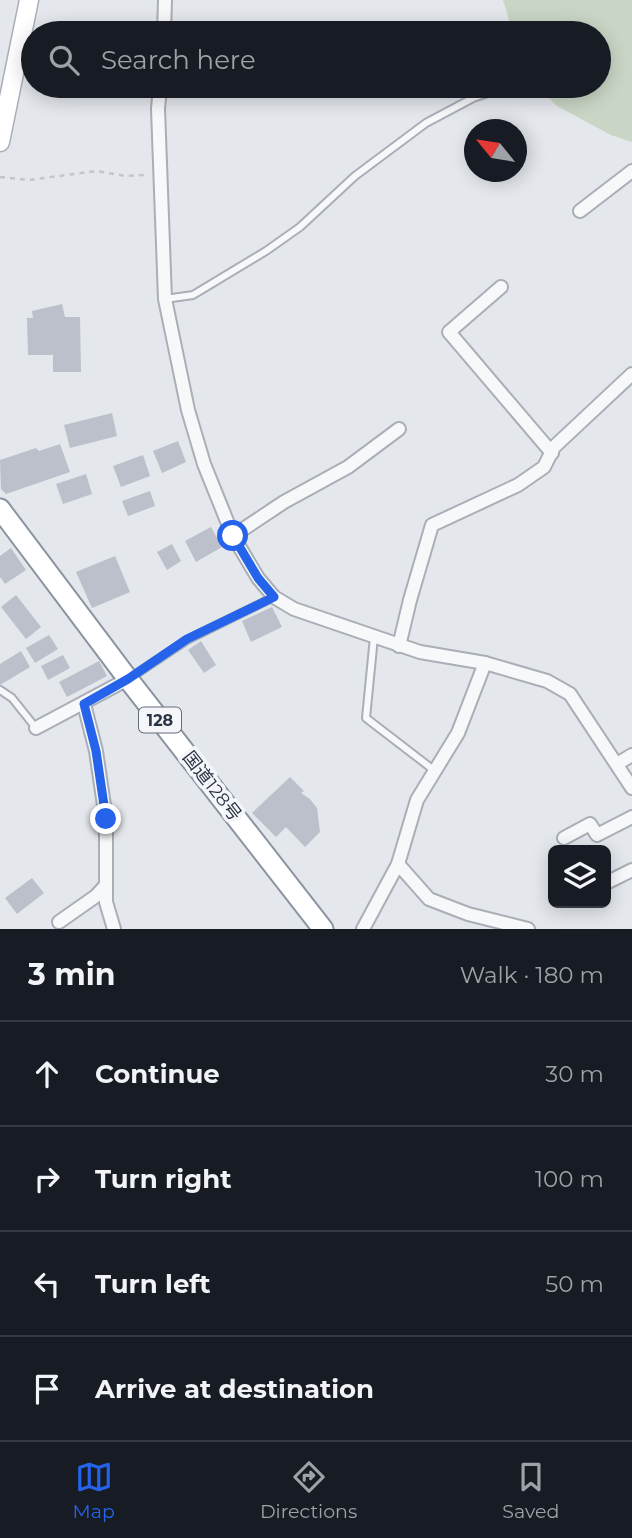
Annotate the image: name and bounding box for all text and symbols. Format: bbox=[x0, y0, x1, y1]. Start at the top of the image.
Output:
search box bbox=[21, 21, 611, 98]
icon: search bbox=[45, 41, 83, 79]
text: Search here bbox=[101, 44, 256, 76]
north arrow bbox=[464, 119, 527, 182]
route start bbox=[217, 520, 248, 551]
road number: 128 bbox=[139, 708, 181, 733]
street label: 国道128号 bbox=[178, 747, 246, 825]
route end bbox=[90, 803, 121, 834]
map controls bbox=[548, 845, 611, 908]
button: layers bbox=[548, 845, 611, 908]
text: 3 min bbox=[28, 956, 115, 993]
text: Walk · 180 m bbox=[460, 961, 604, 989]
icon: ahead bbox=[28, 1055, 66, 1093]
text: Continue bbox=[95, 1058, 220, 1090]
text: 30 m bbox=[545, 1060, 604, 1088]
icon: right bbox=[28, 1160, 66, 1198]
text: Turn right bbox=[95, 1163, 231, 1195]
text: 100 m bbox=[535, 1165, 604, 1193]
icon: left bbox=[28, 1265, 66, 1303]
text: Turn left bbox=[95, 1268, 211, 1300]
text: 50 m bbox=[545, 1270, 604, 1298]
icon: arrive bbox=[28, 1370, 66, 1408]
text: Arrive at destination bbox=[95, 1373, 374, 1405]
tab: Map bbox=[73, 1458, 115, 1523]
tab: Directions bbox=[260, 1458, 357, 1523]
tab: Saved bbox=[502, 1458, 559, 1523]

